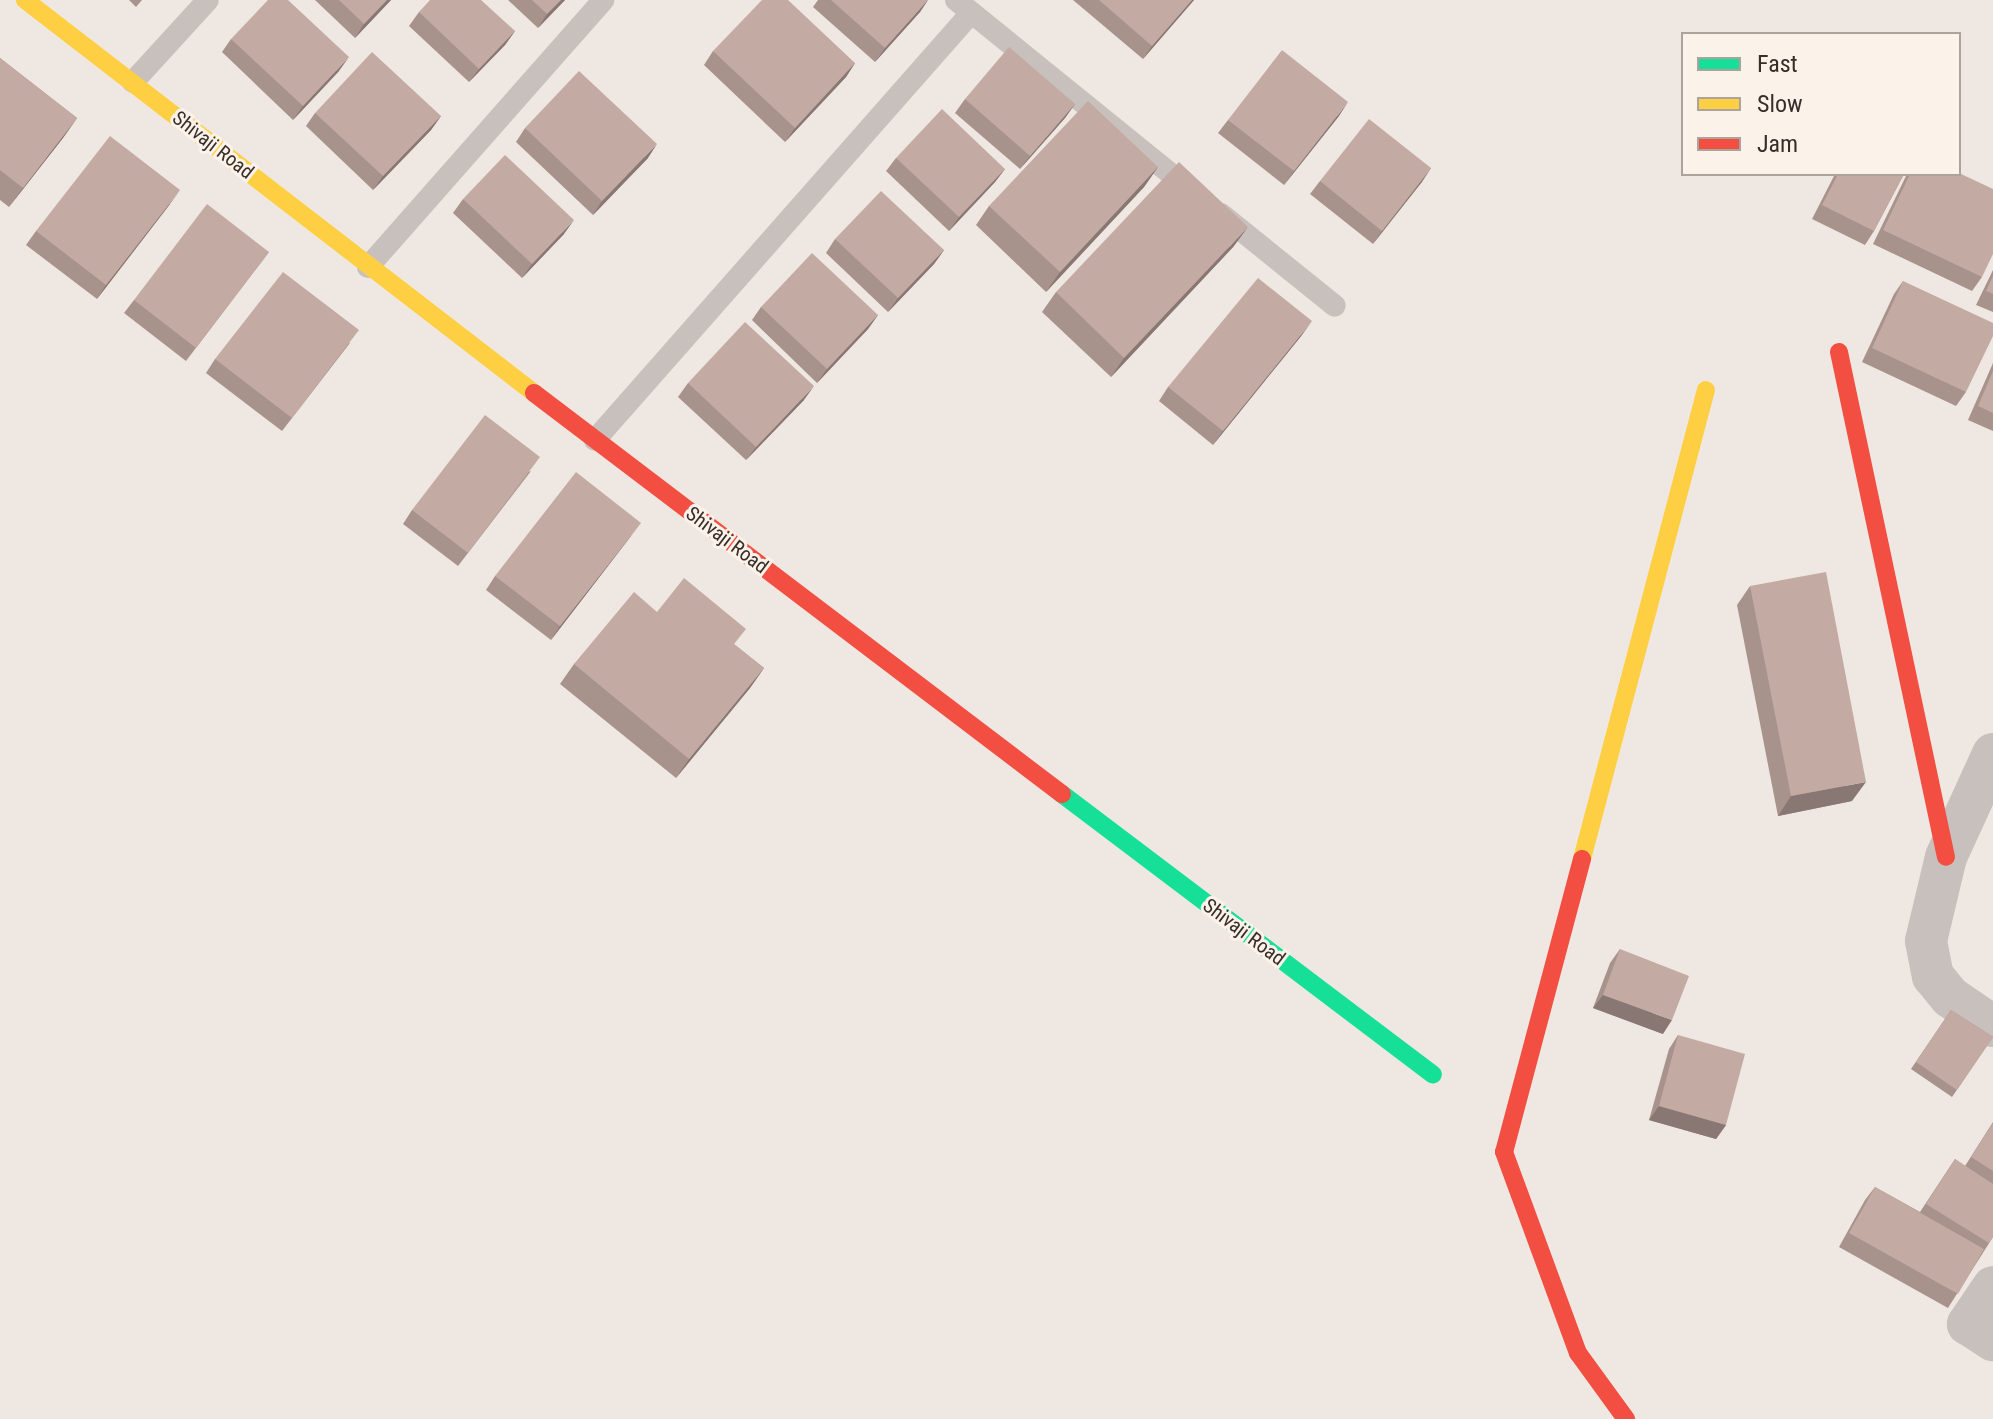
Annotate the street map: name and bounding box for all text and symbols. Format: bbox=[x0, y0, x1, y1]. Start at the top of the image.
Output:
legend bbox=[1681, 32, 1961, 176]
text: Fast bbox=[1757, 50, 1798, 78]
text: Slow bbox=[1757, 90, 1803, 118]
street label: Shivaji Road bbox=[168, 106, 258, 184]
text: Jam bbox=[1757, 130, 1798, 158]
street label: Shivaji Road bbox=[681, 501, 773, 579]
street label: Shivaji Road bbox=[1198, 893, 1290, 971]

